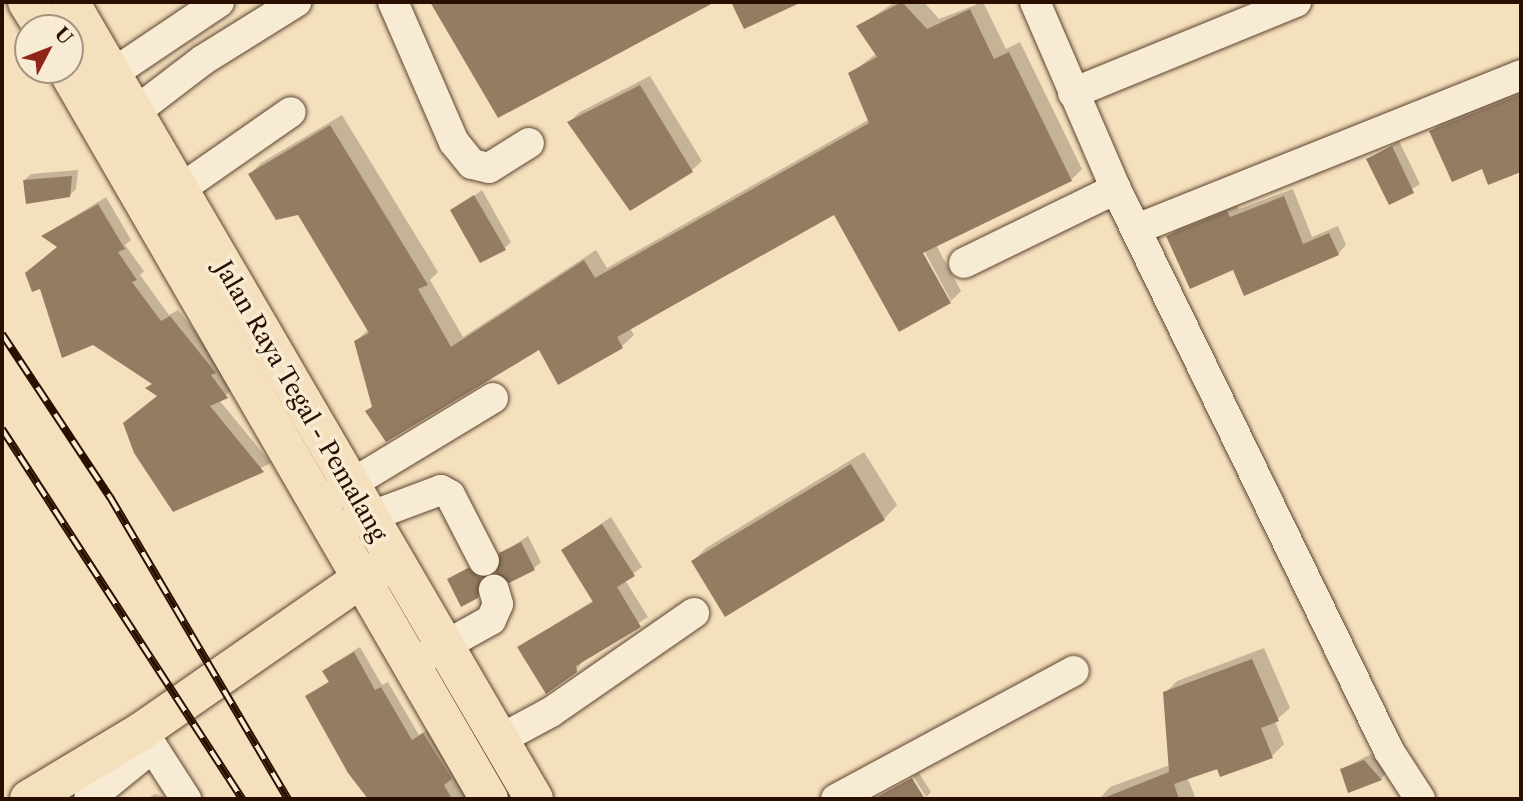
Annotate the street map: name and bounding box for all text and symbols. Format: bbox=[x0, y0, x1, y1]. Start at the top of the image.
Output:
north arrow bbox=[14, 14, 84, 84]
text: U bbox=[50, 23, 77, 49]
street label: Jalan Raya Tegal - Pemalang bbox=[209, 255, 393, 547]

